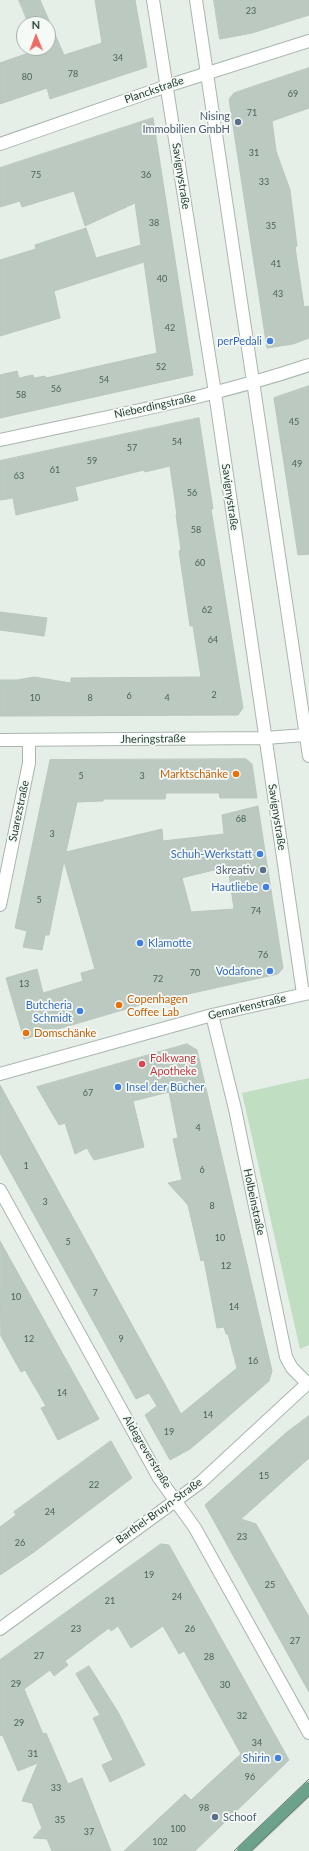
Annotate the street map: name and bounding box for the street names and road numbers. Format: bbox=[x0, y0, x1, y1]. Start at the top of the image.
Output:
street label: Planckstraße bbox=[123, 74, 185, 106]
street label: Savignystraße bbox=[169, 142, 193, 210]
street label: Nieberdingstraße bbox=[113, 391, 197, 421]
street label: Savignystraße bbox=[219, 463, 241, 531]
street label: Jheringstraße bbox=[120, 732, 186, 746]
street label: Suarezstraße bbox=[6, 779, 32, 843]
street label: Savignystraße bbox=[265, 783, 289, 851]
street label: Gemarkenstraße bbox=[207, 992, 287, 1022]
street label: Holbeinstraße bbox=[240, 1167, 268, 1237]
street label: Aldegreverstraße bbox=[120, 1413, 174, 1491]
street label: Barthel-Bruyn-Straße bbox=[113, 1475, 205, 1547]

